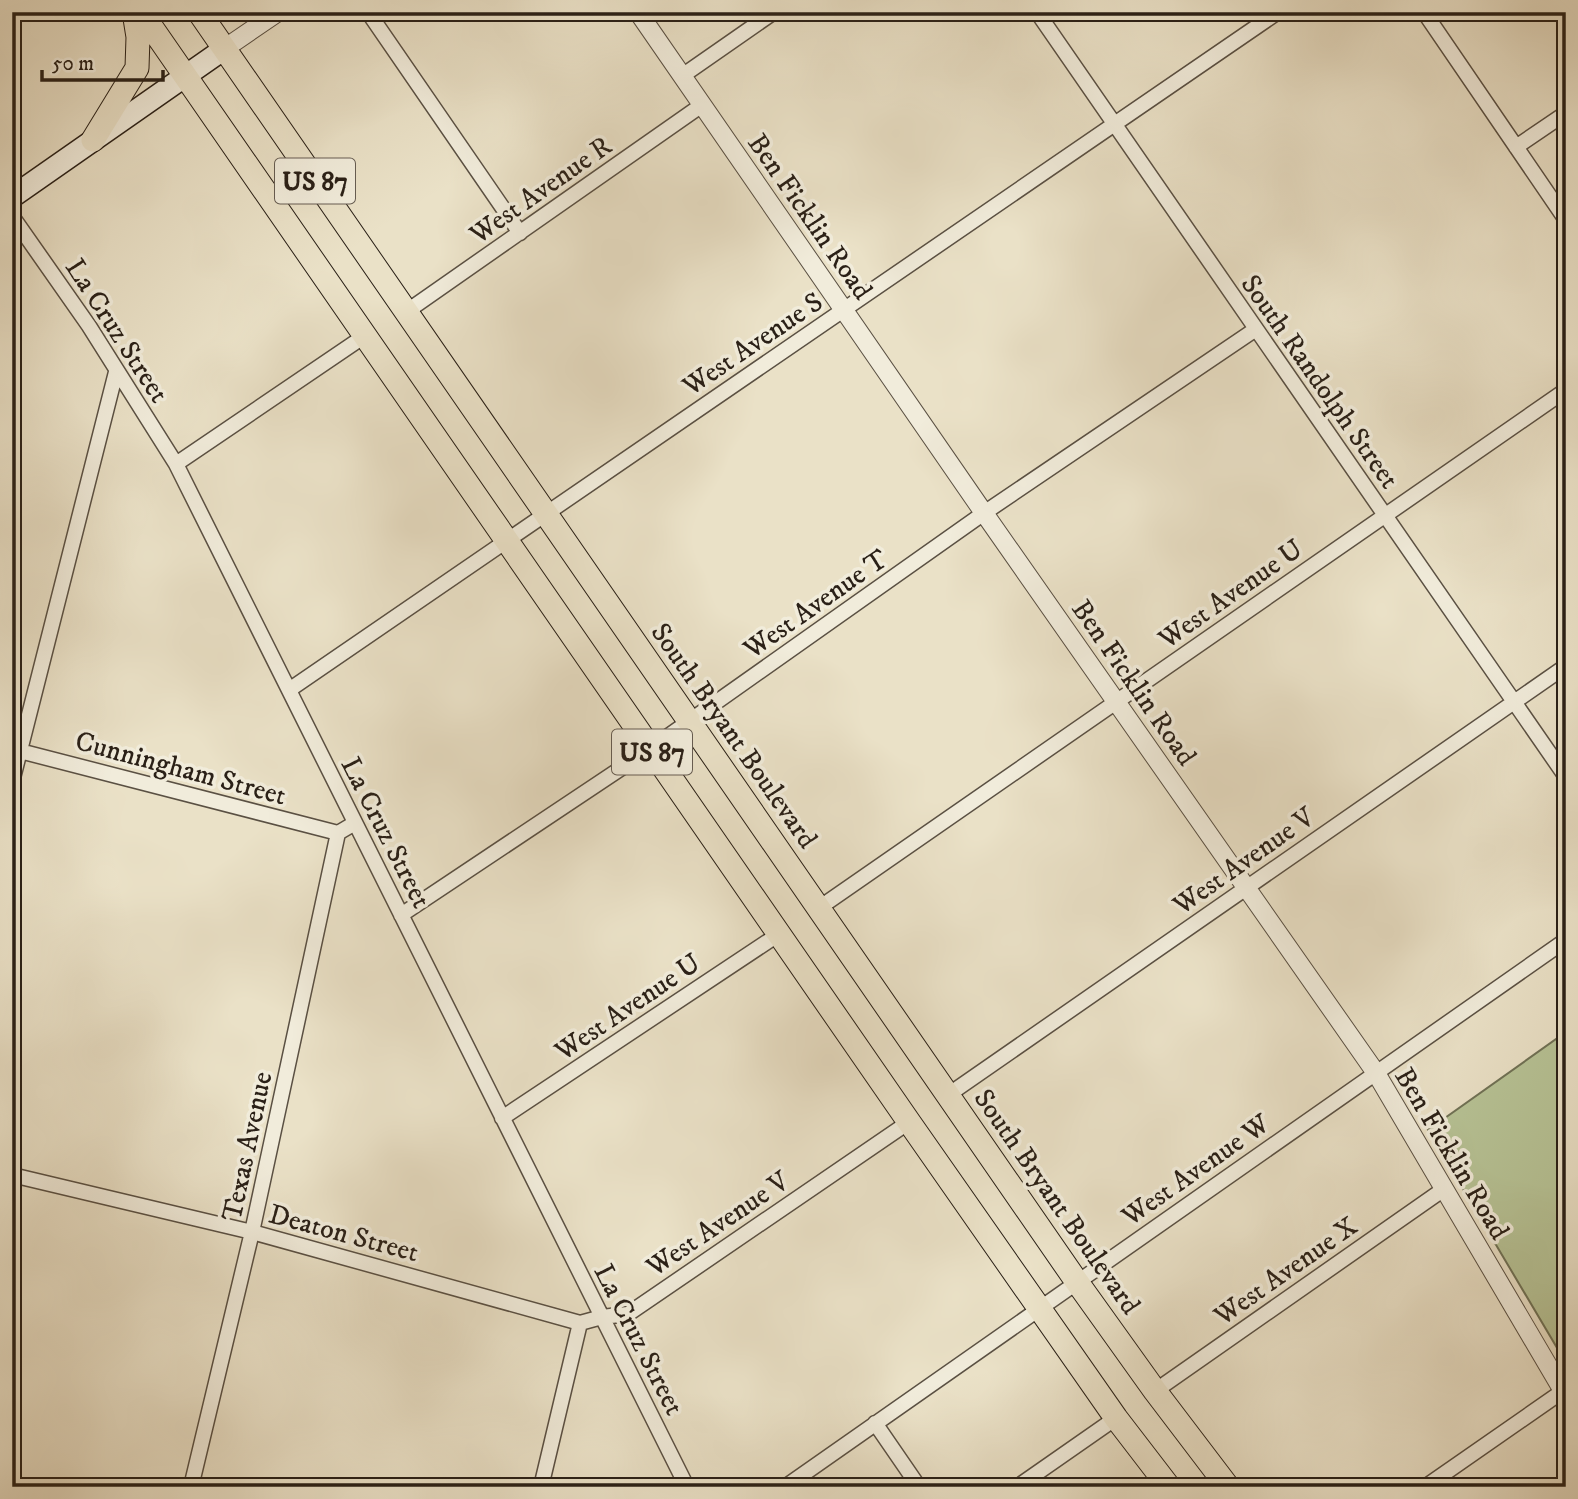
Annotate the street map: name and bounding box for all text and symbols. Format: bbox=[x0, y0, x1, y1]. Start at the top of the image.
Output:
scale bar bbox=[42, 38, 163, 82]
text: 50 m bbox=[52, 51, 94, 77]
street label: Ben Ficklin Road bbox=[740, 127, 880, 307]
street label: West Avenue R bbox=[462, 128, 619, 253]
road number: US 87 bbox=[275, 158, 355, 204]
street label: La Cruz Street bbox=[57, 252, 176, 410]
street label: South Randolph Street bbox=[1233, 268, 1407, 496]
street label: West Avenue S bbox=[675, 285, 830, 405]
street label: West Avenue U bbox=[1151, 532, 1310, 658]
street label: West Avenue T bbox=[736, 542, 895, 667]
street label: Ben Ficklin Road bbox=[1064, 593, 1204, 773]
street label: South Bryant Boulevard bbox=[643, 616, 825, 855]
street label: Cunningham Street bbox=[71, 723, 290, 813]
road number: US 87 bbox=[612, 730, 692, 774]
street label: La Cruz Street bbox=[333, 751, 439, 914]
street label: West Avenue V bbox=[1166, 799, 1322, 923]
street label: West Avenue U bbox=[547, 946, 708, 1069]
street label: Ben Ficklin Road bbox=[1387, 1061, 1517, 1246]
street label: Texas Avenue bbox=[215, 1068, 280, 1224]
street label: South Bryant Boulevard bbox=[966, 1082, 1148, 1321]
street label: West Avenue W bbox=[1114, 1106, 1277, 1235]
street label: West Avenue V bbox=[639, 1163, 797, 1285]
street label: Deaton Street bbox=[265, 1197, 422, 1270]
street label: West Avenue X bbox=[1206, 1209, 1364, 1334]
street label: La Cruz Street bbox=[586, 1258, 692, 1421]

